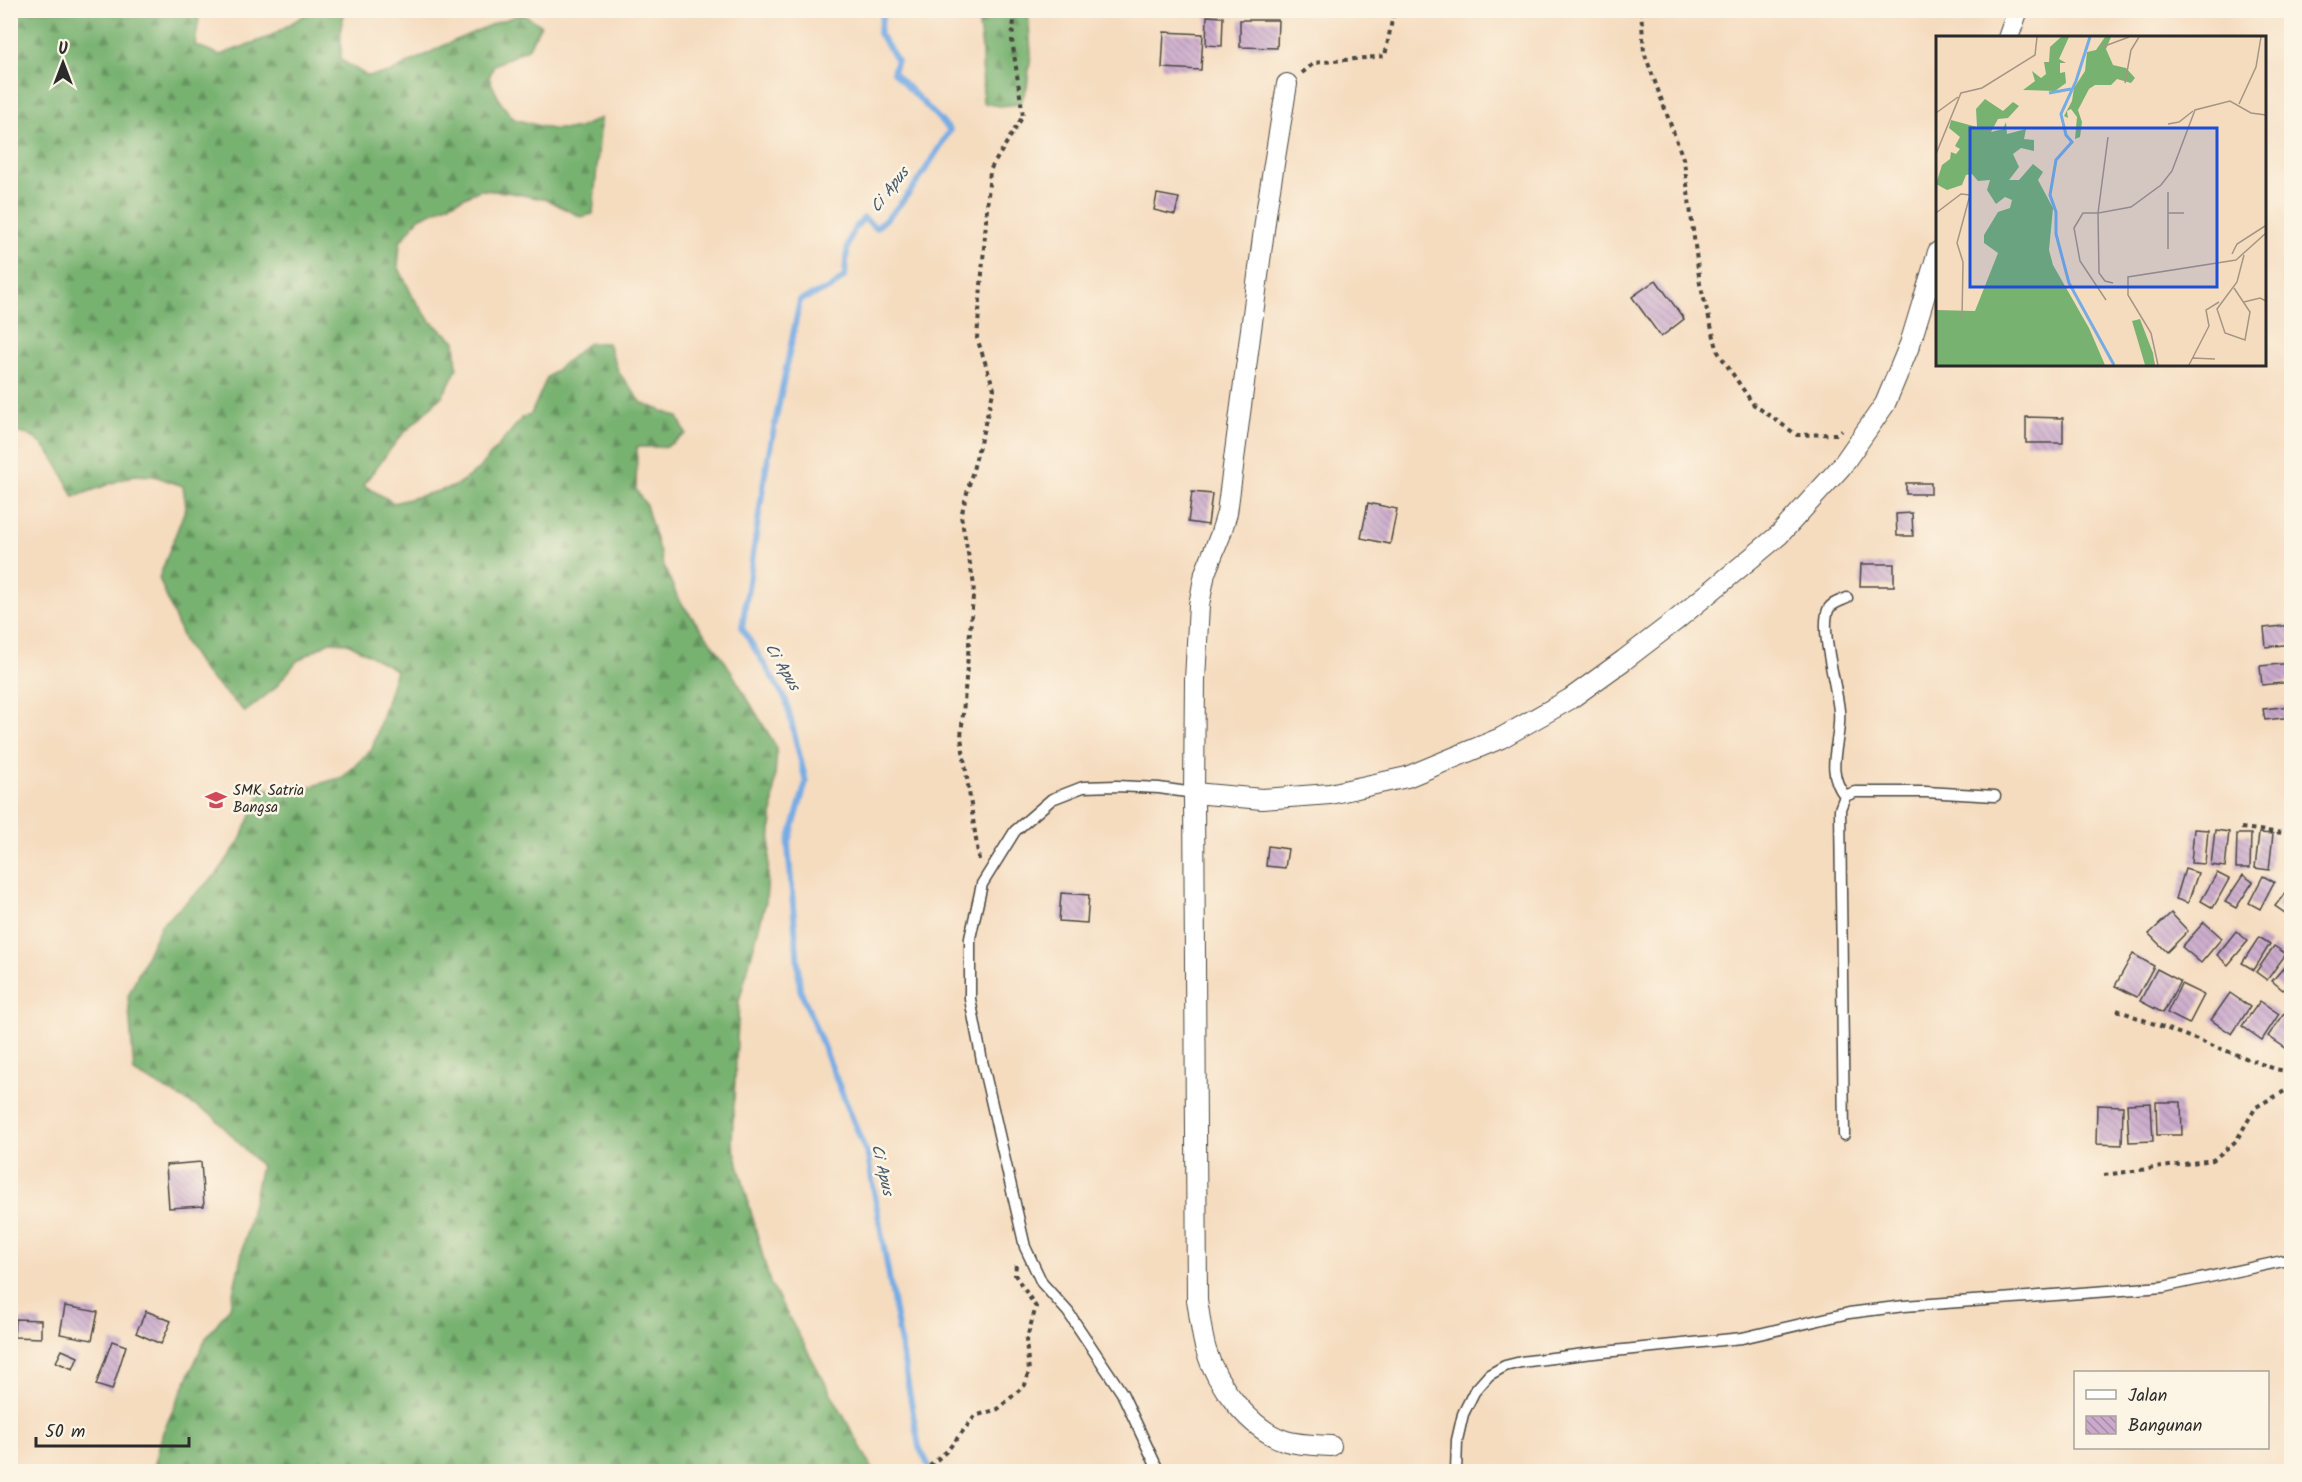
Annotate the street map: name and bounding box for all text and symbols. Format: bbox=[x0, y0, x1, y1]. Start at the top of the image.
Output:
north arrow bbox=[33, 33, 93, 93]
inset map bbox=[1936, 36, 2266, 366]
text: U bbox=[58, 37, 68, 62]
water label: Ci Apus bbox=[864, 160, 917, 218]
water label: Ci Apus bbox=[758, 638, 807, 697]
place label: SMK Satria Bangsa bbox=[233, 779, 304, 820]
school or university icon: SMK Satria Bangsa bbox=[204, 788, 228, 812]
water label: Ci Apus bbox=[864, 1142, 900, 1200]
legend bbox=[2074, 1371, 2269, 1449]
text: Jalan bbox=[2128, 1382, 2167, 1411]
scale bar bbox=[36, 1410, 189, 1448]
text: Bangunan bbox=[2128, 1412, 2202, 1441]
text: 50 m bbox=[45, 1418, 85, 1447]

